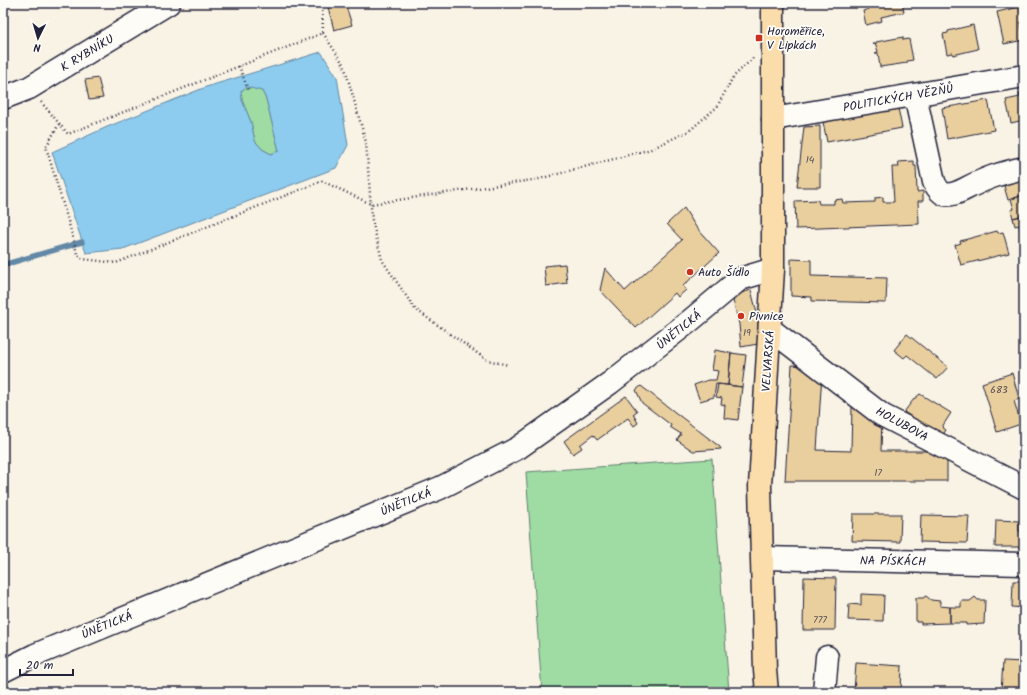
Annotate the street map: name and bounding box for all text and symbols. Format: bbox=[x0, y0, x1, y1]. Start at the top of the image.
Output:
north arrow bbox=[18, 18, 58, 58]
place label: Horoměřice, V Lipkách bbox=[767, 22, 825, 55]
street label: K RYBNÍKU bbox=[57, 30, 118, 77]
marker: Horoměřice, V Lipkách bbox=[754, 33, 764, 43]
text: N bbox=[33, 38, 41, 56]
street label: POLITICKÝCH VĚZŇŮ bbox=[841, 79, 955, 118]
house number: 14 bbox=[806, 152, 815, 168]
place label: Auto Šídlo bbox=[698, 263, 750, 282]
marker: Auto Šídlo bbox=[685, 267, 695, 277]
street label: ÚNĚTICKÁ bbox=[652, 306, 706, 355]
place label: Pivnice bbox=[749, 307, 784, 326]
marker: Pivnice bbox=[736, 311, 746, 321]
house number: 19 bbox=[743, 325, 751, 341]
street label: VELVARSKÁ bbox=[757, 330, 780, 392]
house number: 683 bbox=[990, 382, 1008, 398]
street label: HOLUBOVA bbox=[872, 402, 932, 447]
house number: 17 bbox=[874, 465, 882, 481]
street label: ÚNĚTICKÁ bbox=[378, 484, 435, 521]
street label: NA PÍSKÁCH bbox=[860, 551, 926, 572]
street label: ÚNĚTICKÁ bbox=[79, 607, 136, 644]
house number: 777 bbox=[813, 612, 827, 628]
scale bar bbox=[20, 651, 73, 677]
text: 20 m bbox=[26, 656, 54, 675]

